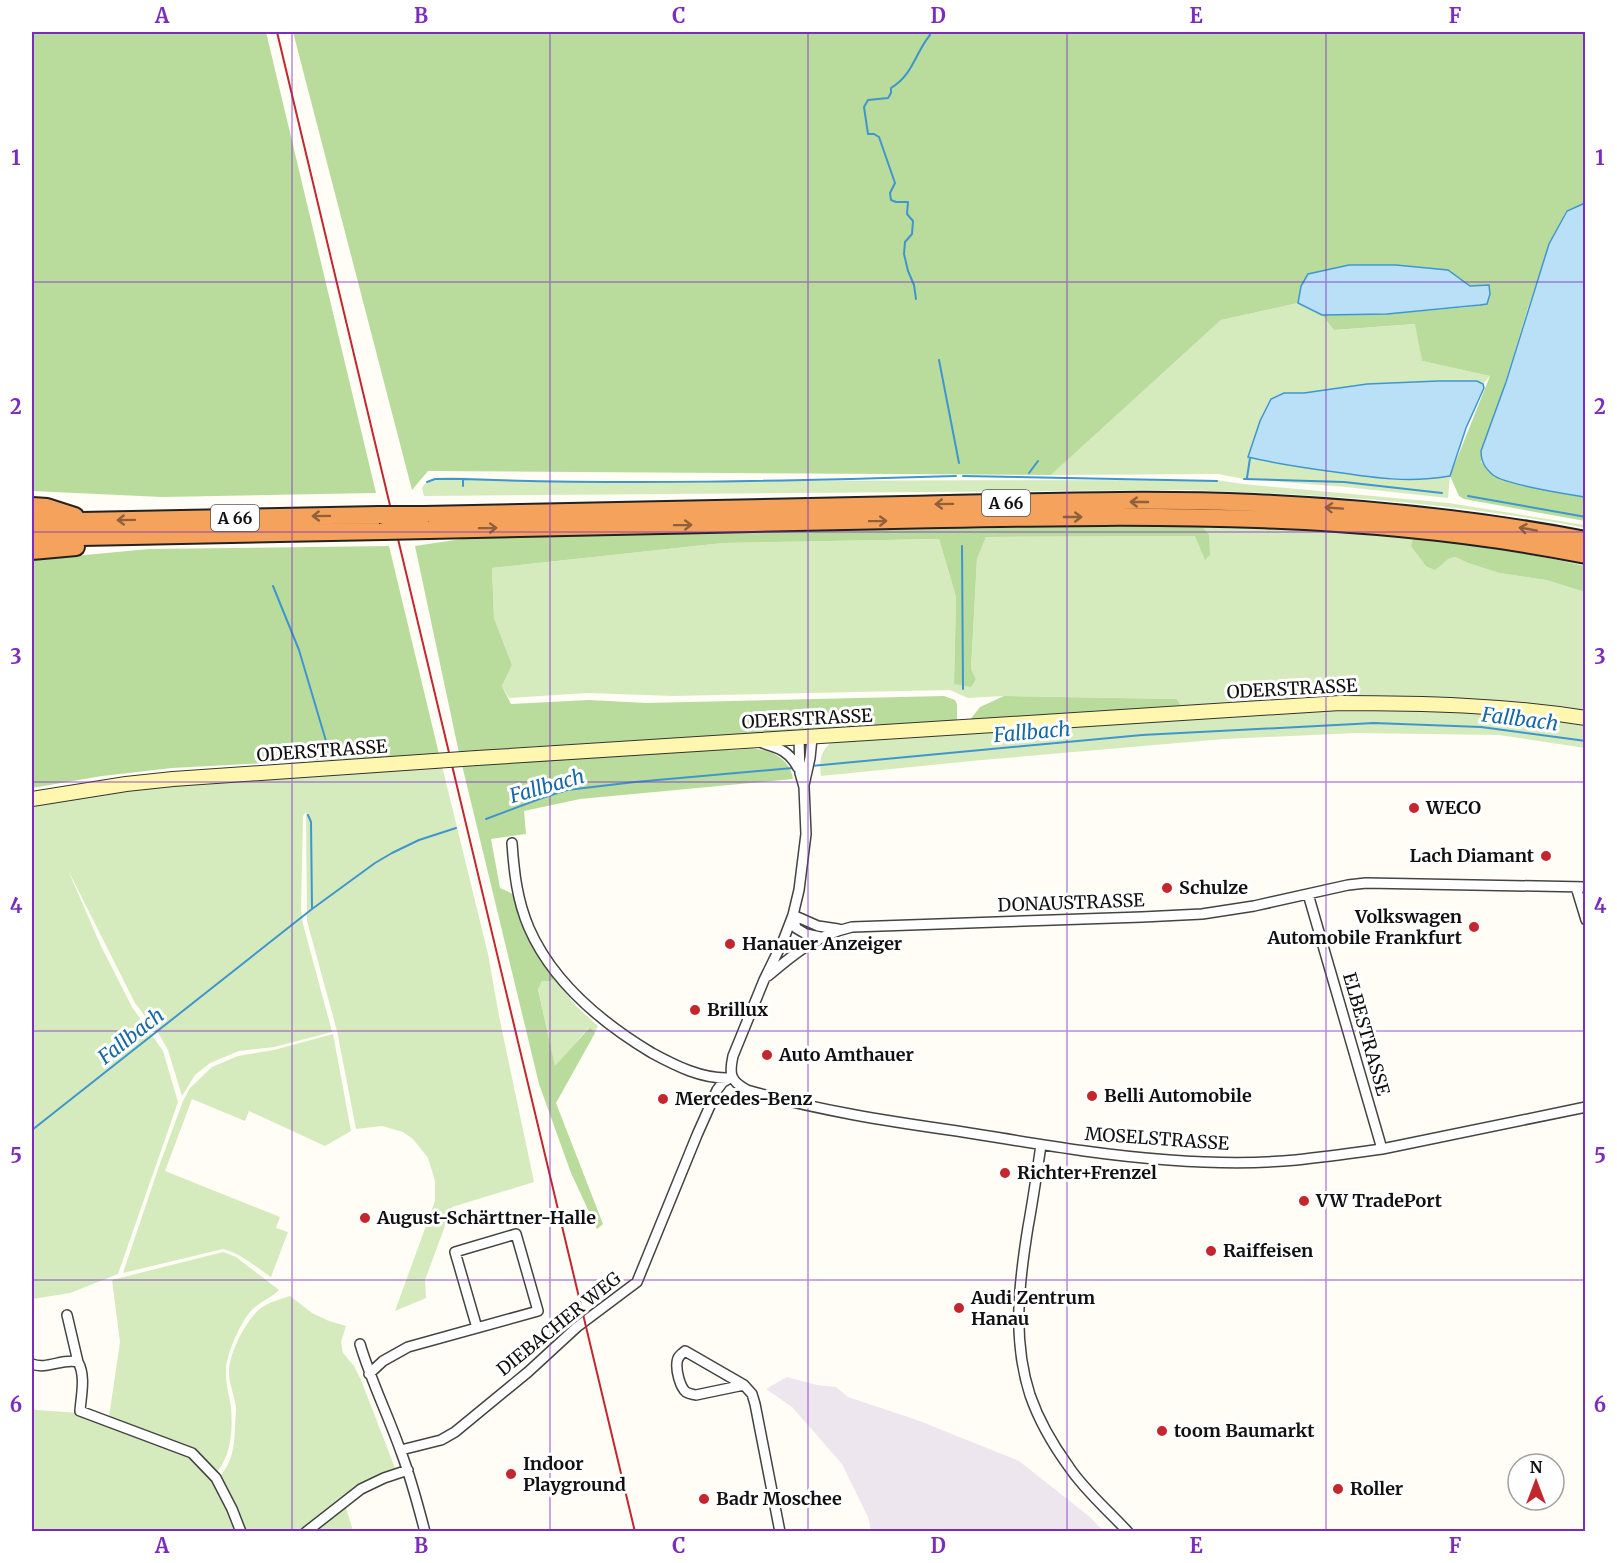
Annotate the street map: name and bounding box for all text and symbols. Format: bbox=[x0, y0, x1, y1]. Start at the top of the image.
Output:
text: A bbox=[154, 3, 170, 28]
text: B bbox=[414, 3, 428, 28]
text: C bbox=[672, 3, 686, 28]
text: D bbox=[930, 3, 946, 28]
text: E bbox=[1189, 3, 1203, 28]
text: F bbox=[1449, 3, 1462, 28]
text: 1 bbox=[11, 145, 21, 170]
text: 1 bbox=[1595, 145, 1605, 170]
text: 2 bbox=[10, 394, 22, 419]
text: 2 bbox=[1594, 394, 1606, 419]
road number: A 66 bbox=[982, 490, 1030, 516]
one-way arrow bbox=[1130, 496, 1150, 508]
one-way arrow bbox=[935, 499, 955, 510]
one-way arrow bbox=[1325, 502, 1345, 513]
road number: A 66 bbox=[211, 505, 259, 531]
one-way arrow bbox=[311, 511, 331, 522]
one-way arrow bbox=[1062, 511, 1082, 523]
one-way arrow bbox=[116, 514, 136, 526]
one-way arrow bbox=[867, 515, 887, 526]
one-way arrow bbox=[672, 519, 692, 530]
one-way arrow bbox=[477, 523, 497, 534]
one-way arrow bbox=[1519, 523, 1538, 534]
text: 3 bbox=[10, 644, 22, 669]
text: 3 bbox=[1594, 644, 1606, 669]
street label: ODERSTRASSE bbox=[1226, 674, 1359, 703]
water label: Fallbach bbox=[1479, 701, 1560, 736]
street label: ODERSTRASSE bbox=[741, 704, 874, 733]
water label: Fallbach bbox=[992, 716, 1071, 747]
street label: ODERSTRASSE bbox=[256, 734, 389, 767]
water label: Fallbach bbox=[506, 763, 587, 808]
place label: WECO bbox=[1425, 796, 1481, 819]
marker: WECO bbox=[1407, 801, 1421, 815]
place label: Lach Diamant bbox=[1409, 844, 1535, 867]
marker: Lach Diamant bbox=[1539, 849, 1553, 863]
place label: Schulze bbox=[1179, 876, 1248, 899]
marker: Schulze bbox=[1160, 881, 1174, 895]
street label: DONAUSTRASSE bbox=[997, 888, 1145, 917]
text: 4 bbox=[10, 893, 23, 918]
text: 4 bbox=[1594, 893, 1607, 918]
place label: Volkswagen Automobile Frankfurt bbox=[1266, 905, 1463, 949]
marker: Volkswagen Automobile Frankfurt bbox=[1467, 920, 1481, 934]
place label: Hanauer Anzeiger bbox=[742, 932, 902, 955]
marker: Hanauer Anzeiger bbox=[723, 937, 737, 951]
street label: ELBESTRASSE bbox=[1338, 970, 1395, 1099]
place label: Brillux bbox=[707, 998, 768, 1021]
water label: Fallbach bbox=[92, 1002, 169, 1070]
marker: Brillux bbox=[688, 1003, 702, 1017]
place label: Auto Amthauer bbox=[778, 1043, 914, 1066]
marker: Auto Amthauer bbox=[760, 1048, 774, 1062]
place label: Belli Automobile bbox=[1104, 1084, 1252, 1107]
place label: Mercedes-Benz bbox=[675, 1087, 813, 1110]
marker: Belli Automobile bbox=[1085, 1089, 1099, 1103]
marker: Mercedes-Benz bbox=[656, 1092, 670, 1106]
street label: MOSELSTRASSE bbox=[1084, 1122, 1231, 1155]
text: 5 bbox=[10, 1143, 22, 1168]
text: 5 bbox=[1594, 1143, 1606, 1168]
place label: Richter+Frenzel bbox=[1017, 1161, 1157, 1184]
marker: Richter+Frenzel bbox=[998, 1166, 1012, 1180]
place label: VW TradePort bbox=[1315, 1189, 1443, 1212]
marker: VW TradePort bbox=[1297, 1194, 1311, 1208]
place label: August-Schärttner-Halle bbox=[376, 1206, 596, 1229]
marker: August-Schärttner-Halle bbox=[358, 1211, 372, 1225]
place label: Raiffeisen bbox=[1223, 1239, 1313, 1262]
marker: Raiffeisen bbox=[1204, 1244, 1218, 1258]
street label: DIEBACHER WEG bbox=[492, 1267, 625, 1381]
place label: Audi Zentrum Hanau bbox=[970, 1286, 1095, 1330]
marker: Audi Zentrum Hanau bbox=[952, 1301, 966, 1315]
text: 6 bbox=[10, 1392, 22, 1417]
text: 6 bbox=[1594, 1392, 1606, 1417]
place label: toom Baumarkt bbox=[1174, 1419, 1315, 1442]
marker: toom Baumarkt bbox=[1155, 1424, 1169, 1438]
place label: Indoor Playground bbox=[523, 1452, 626, 1496]
north arrow bbox=[1506, 1452, 1566, 1512]
text: N bbox=[1530, 1457, 1543, 1477]
marker: Indoor Playground bbox=[504, 1467, 518, 1481]
place label: Roller bbox=[1350, 1477, 1403, 1500]
marker: Roller bbox=[1331, 1482, 1345, 1496]
place label: Badr Moschee bbox=[716, 1487, 842, 1510]
marker: Badr Moschee bbox=[697, 1492, 711, 1506]
text: A bbox=[154, 1533, 170, 1558]
text: B bbox=[414, 1533, 428, 1558]
text: C bbox=[672, 1533, 686, 1558]
text: D bbox=[930, 1533, 946, 1558]
text: E bbox=[1189, 1533, 1203, 1558]
text: F bbox=[1449, 1533, 1462, 1558]

